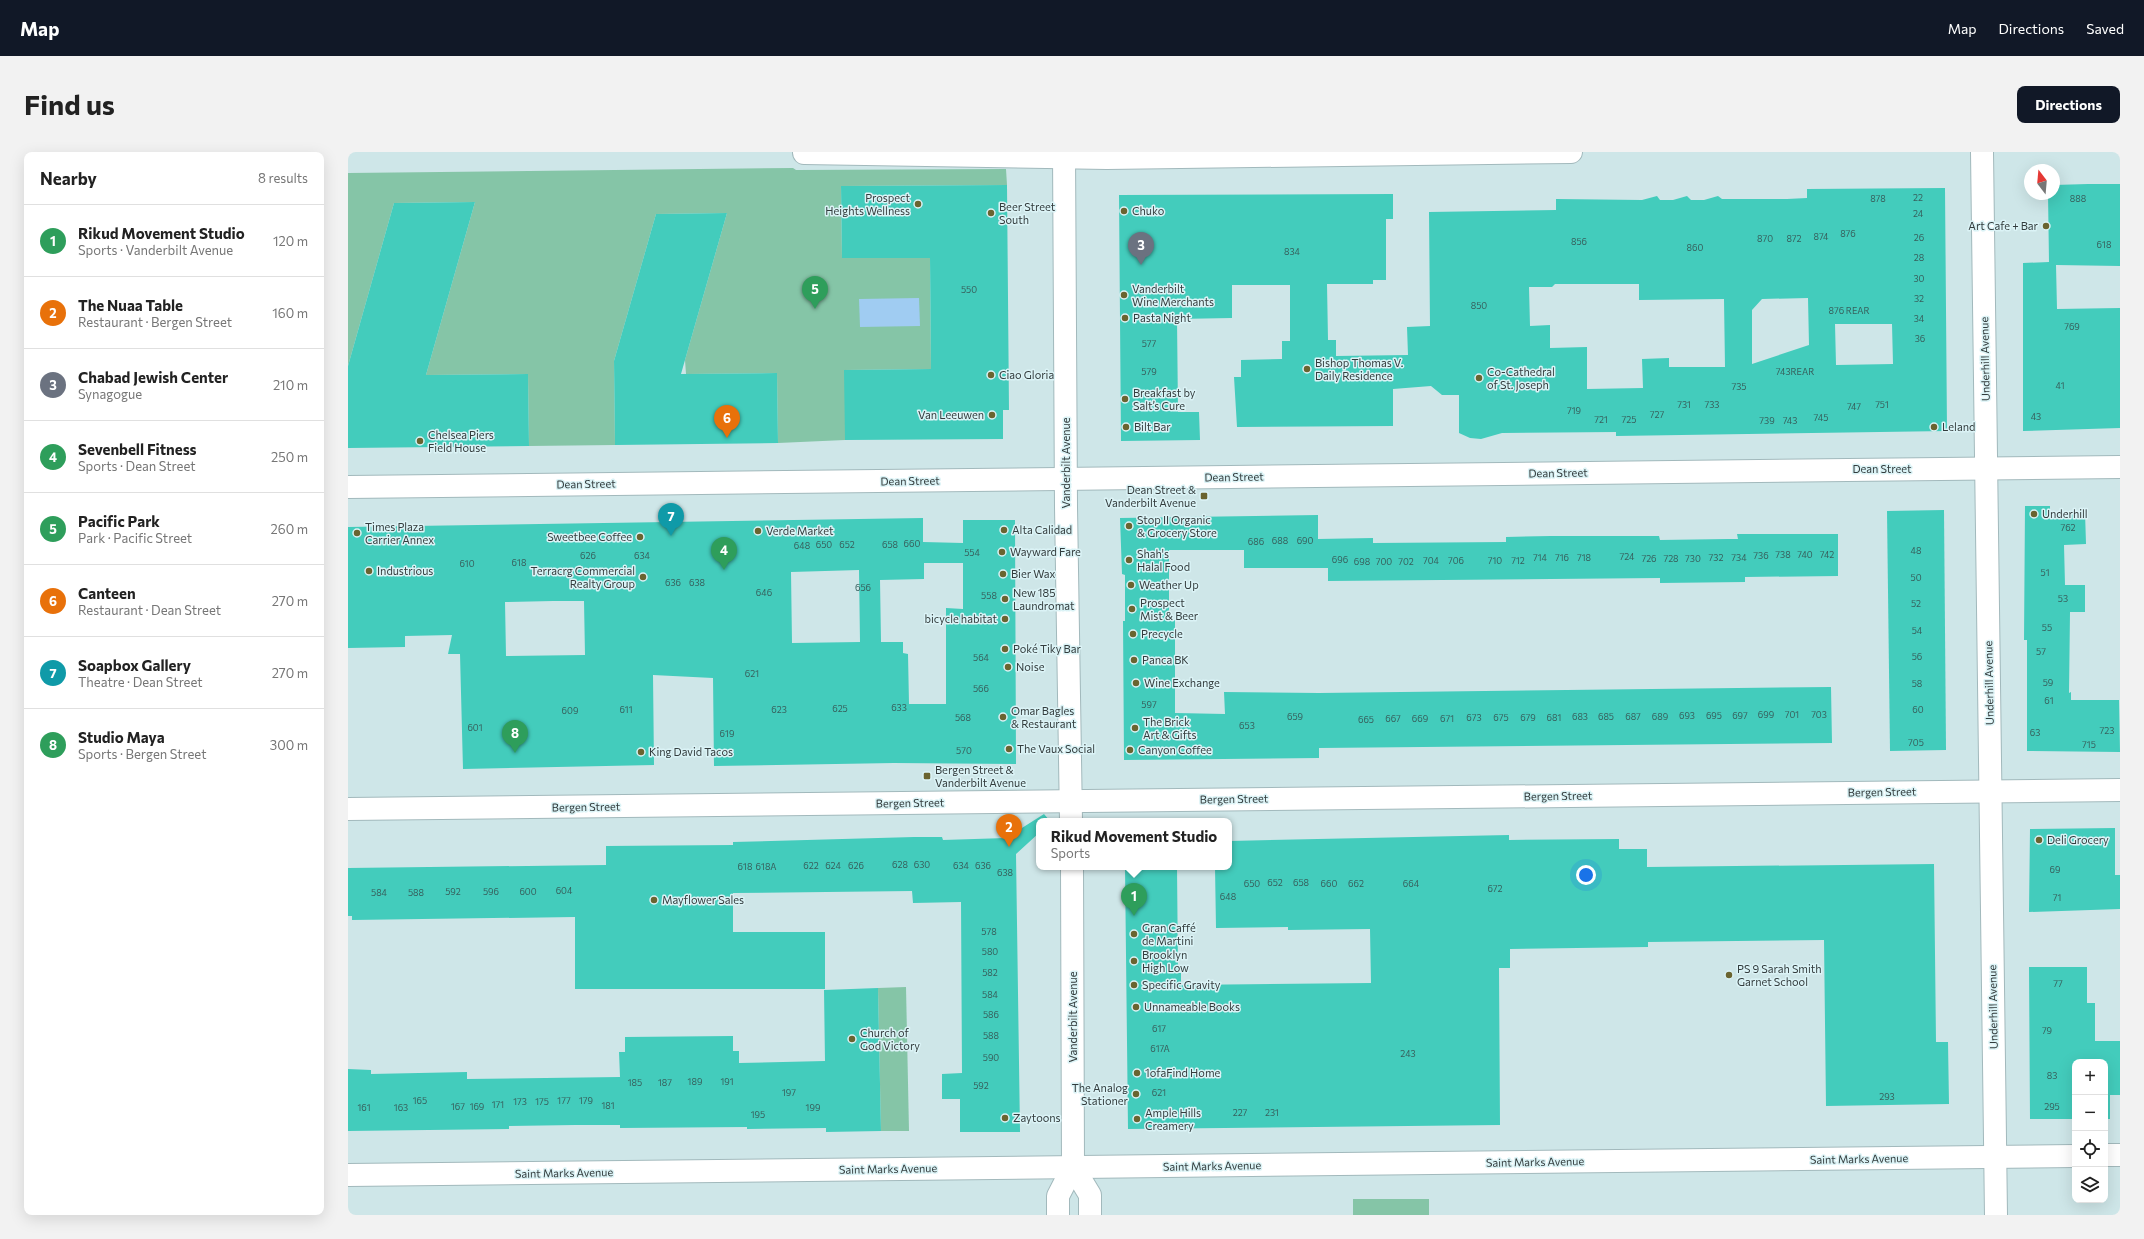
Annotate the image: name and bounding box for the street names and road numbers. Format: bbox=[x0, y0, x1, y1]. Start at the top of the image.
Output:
street label: Underhill Avenue bbox=[1977, 317, 1992, 401]
street label: Vanderbilt Avenue bbox=[1059, 417, 1072, 509]
street label: Dean Street bbox=[1852, 462, 1912, 475]
street label: Dean Street bbox=[1528, 465, 1588, 480]
street label: Dean Street bbox=[1204, 469, 1264, 484]
street label: Dean Street bbox=[880, 473, 940, 488]
street label: Dean Street bbox=[556, 476, 616, 491]
street label: Underhill Avenue bbox=[1981, 641, 1996, 725]
street label: Bergen Street bbox=[1848, 784, 1917, 799]
street label: Bergen Street bbox=[1524, 788, 1593, 803]
street label: Bergen Street bbox=[1200, 791, 1269, 806]
street label: Bergen Street bbox=[876, 795, 945, 810]
street label: Bergen Street bbox=[552, 799, 621, 814]
street label: Underhill Avenue bbox=[1985, 965, 2000, 1049]
street label: Vanderbilt Avenue bbox=[1066, 971, 1079, 1063]
street label: Saint Marks Avenue bbox=[1810, 1151, 1908, 1166]
street label: Saint Marks Avenue bbox=[1486, 1154, 1584, 1169]
street label: Saint Marks Avenue bbox=[1163, 1158, 1261, 1173]
street label: Saint Marks Avenue bbox=[839, 1161, 937, 1176]
street label: Saint Marks Avenue bbox=[515, 1165, 613, 1180]

